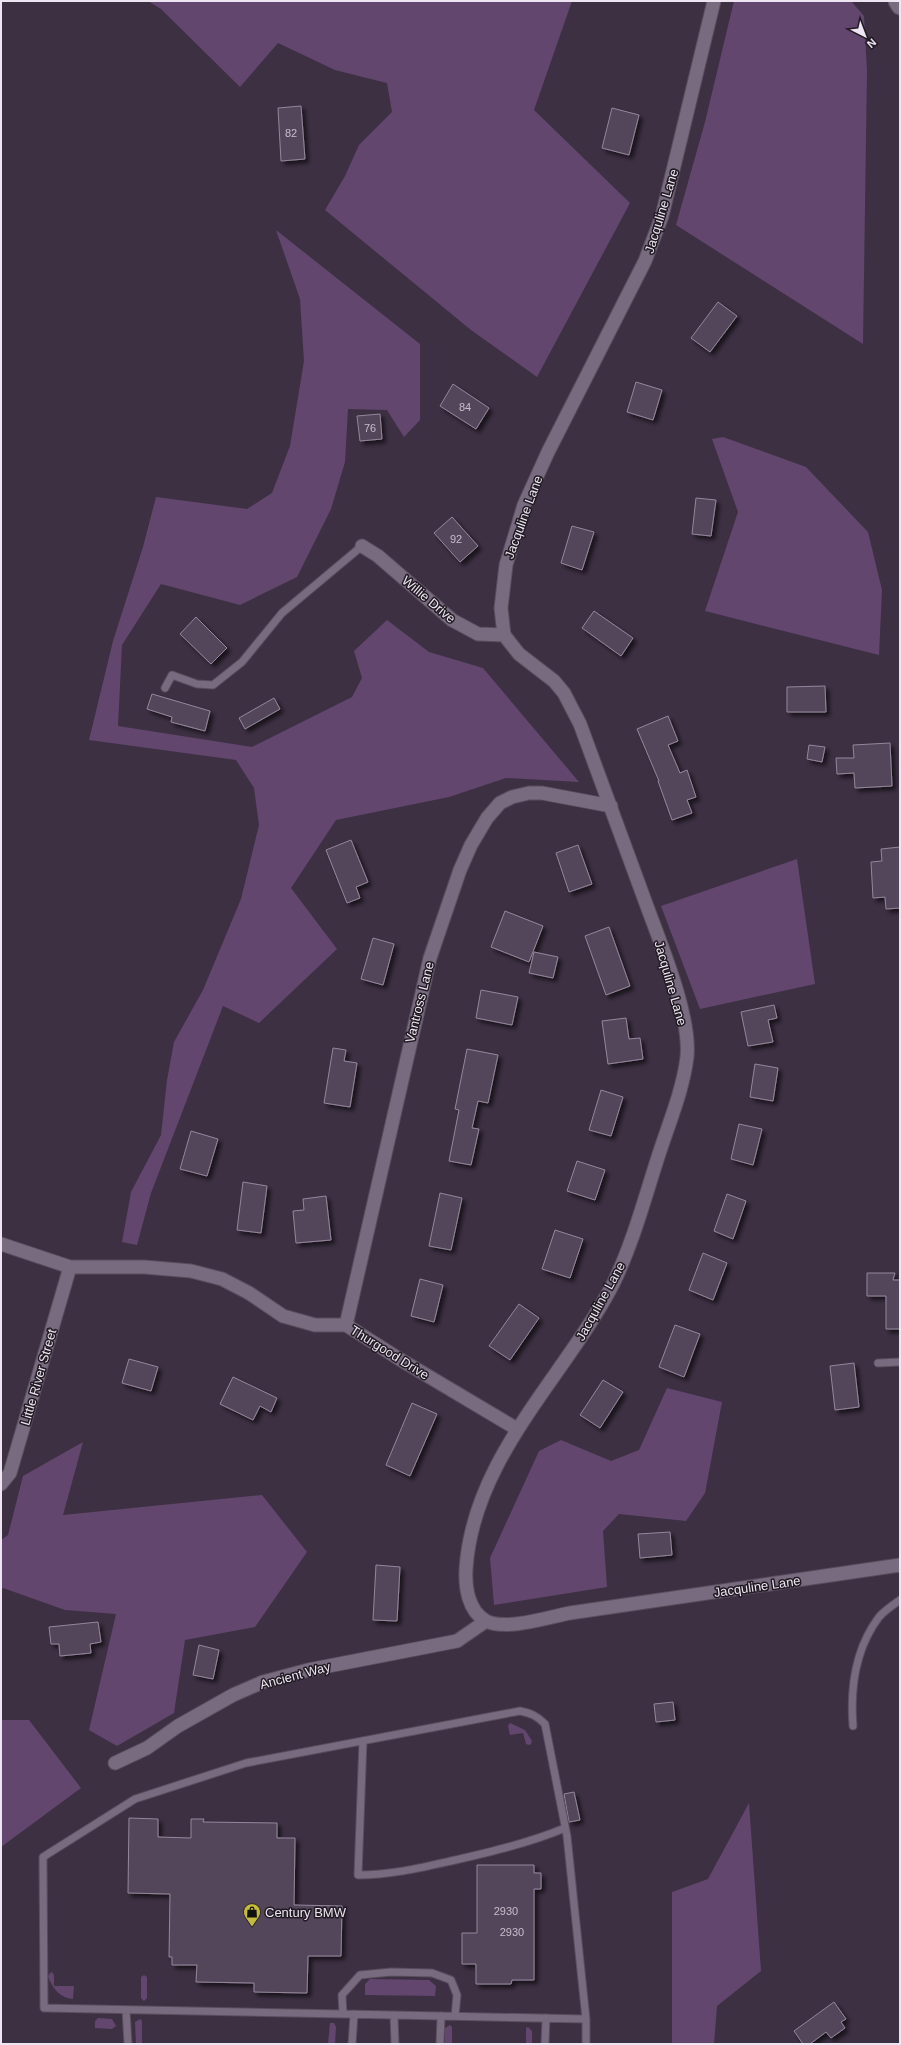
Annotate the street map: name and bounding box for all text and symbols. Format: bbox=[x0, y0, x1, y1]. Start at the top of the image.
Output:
north arrow bbox=[845, 16, 885, 56]
text: N bbox=[865, 36, 879, 51]
house number: 82 bbox=[285, 127, 297, 139]
street label: Jacquline Lane bbox=[642, 167, 681, 255]
house number: 84 bbox=[459, 401, 471, 413]
house number: 76 bbox=[364, 422, 376, 434]
street label: Jacquline Lane bbox=[501, 474, 545, 561]
house number: 92 bbox=[450, 533, 462, 545]
street label: Willie Drive bbox=[399, 573, 458, 626]
street label: Jacquline Lane bbox=[651, 939, 690, 1027]
street label: Vantross Lane bbox=[402, 960, 437, 1044]
street label: Jacquline Lane bbox=[573, 1259, 628, 1343]
street label: Thurgood Drive bbox=[348, 1322, 432, 1383]
street label: Little River Street bbox=[18, 1327, 60, 1427]
street label: Jacquline Lane bbox=[713, 1573, 801, 1600]
street label: Ancient Way bbox=[258, 1659, 333, 1692]
shop icon: Century BMW bbox=[242, 1902, 262, 1927]
place label: Century BMW bbox=[265, 1905, 347, 1920]
house number: 2930 bbox=[494, 1905, 518, 1917]
house number: 2930 bbox=[500, 1926, 524, 1938]

